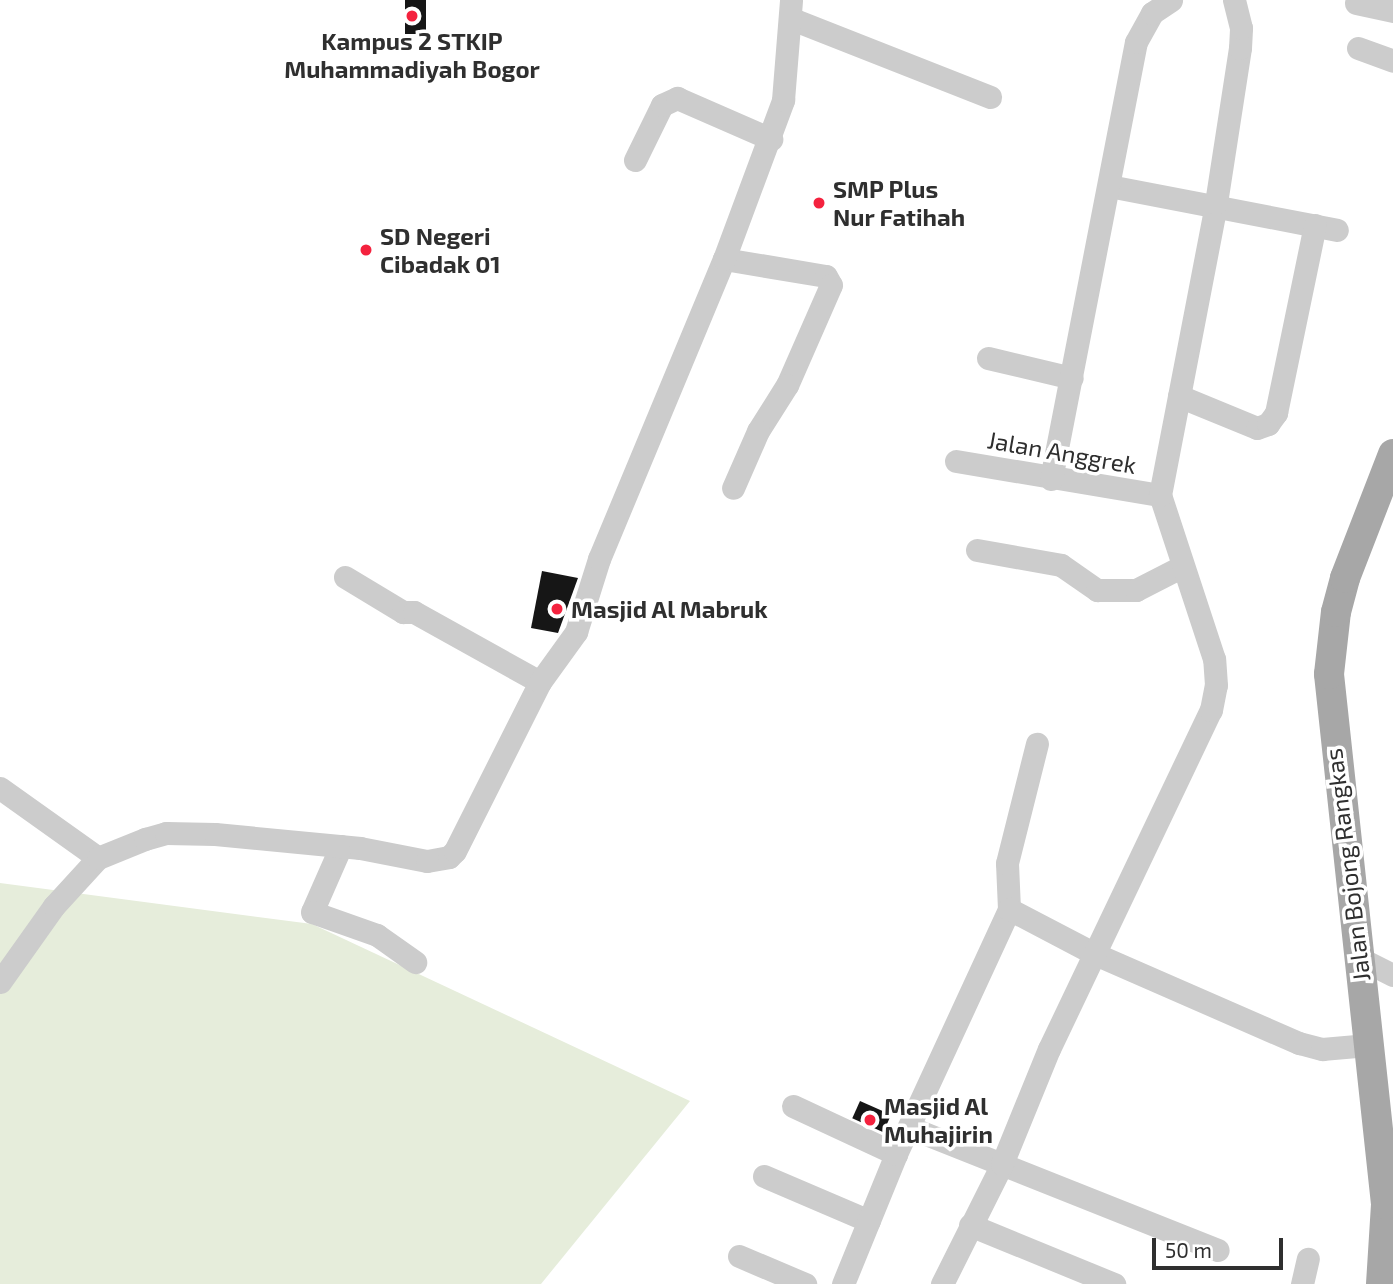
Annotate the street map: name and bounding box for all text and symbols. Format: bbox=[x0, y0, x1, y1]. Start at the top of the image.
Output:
marker: Kampus 2 STKIP Muhammadiyah Bogor bbox=[404, 8, 420, 24]
place label: Kampus 2 STKIP Muhammadiyah Bogor bbox=[284, 27, 540, 83]
place label: SMP Plus Nur Fatihah bbox=[833, 175, 966, 231]
marker: SMP Plus Nur Fatihah bbox=[811, 195, 827, 211]
place label: SD Negeri Cibadak 01 bbox=[380, 222, 501, 278]
marker: SD Negeri Cibadak 01 bbox=[358, 242, 374, 258]
street label: Jalan Anggrek bbox=[985, 425, 1139, 479]
place label: Masjid Al Mabruk bbox=[571, 595, 769, 623]
marker: Masjid Al Mabruk bbox=[549, 601, 565, 617]
street label: Jalan Bojong Rangkas bbox=[1318, 747, 1376, 983]
place label: Masjid Al Muhajirin bbox=[884, 1092, 993, 1148]
marker: Masjid Al Muhajirin bbox=[862, 1112, 878, 1128]
scale bar bbox=[1155, 1224, 1286, 1268]
text: 50 m bbox=[1165, 1237, 1212, 1262]

